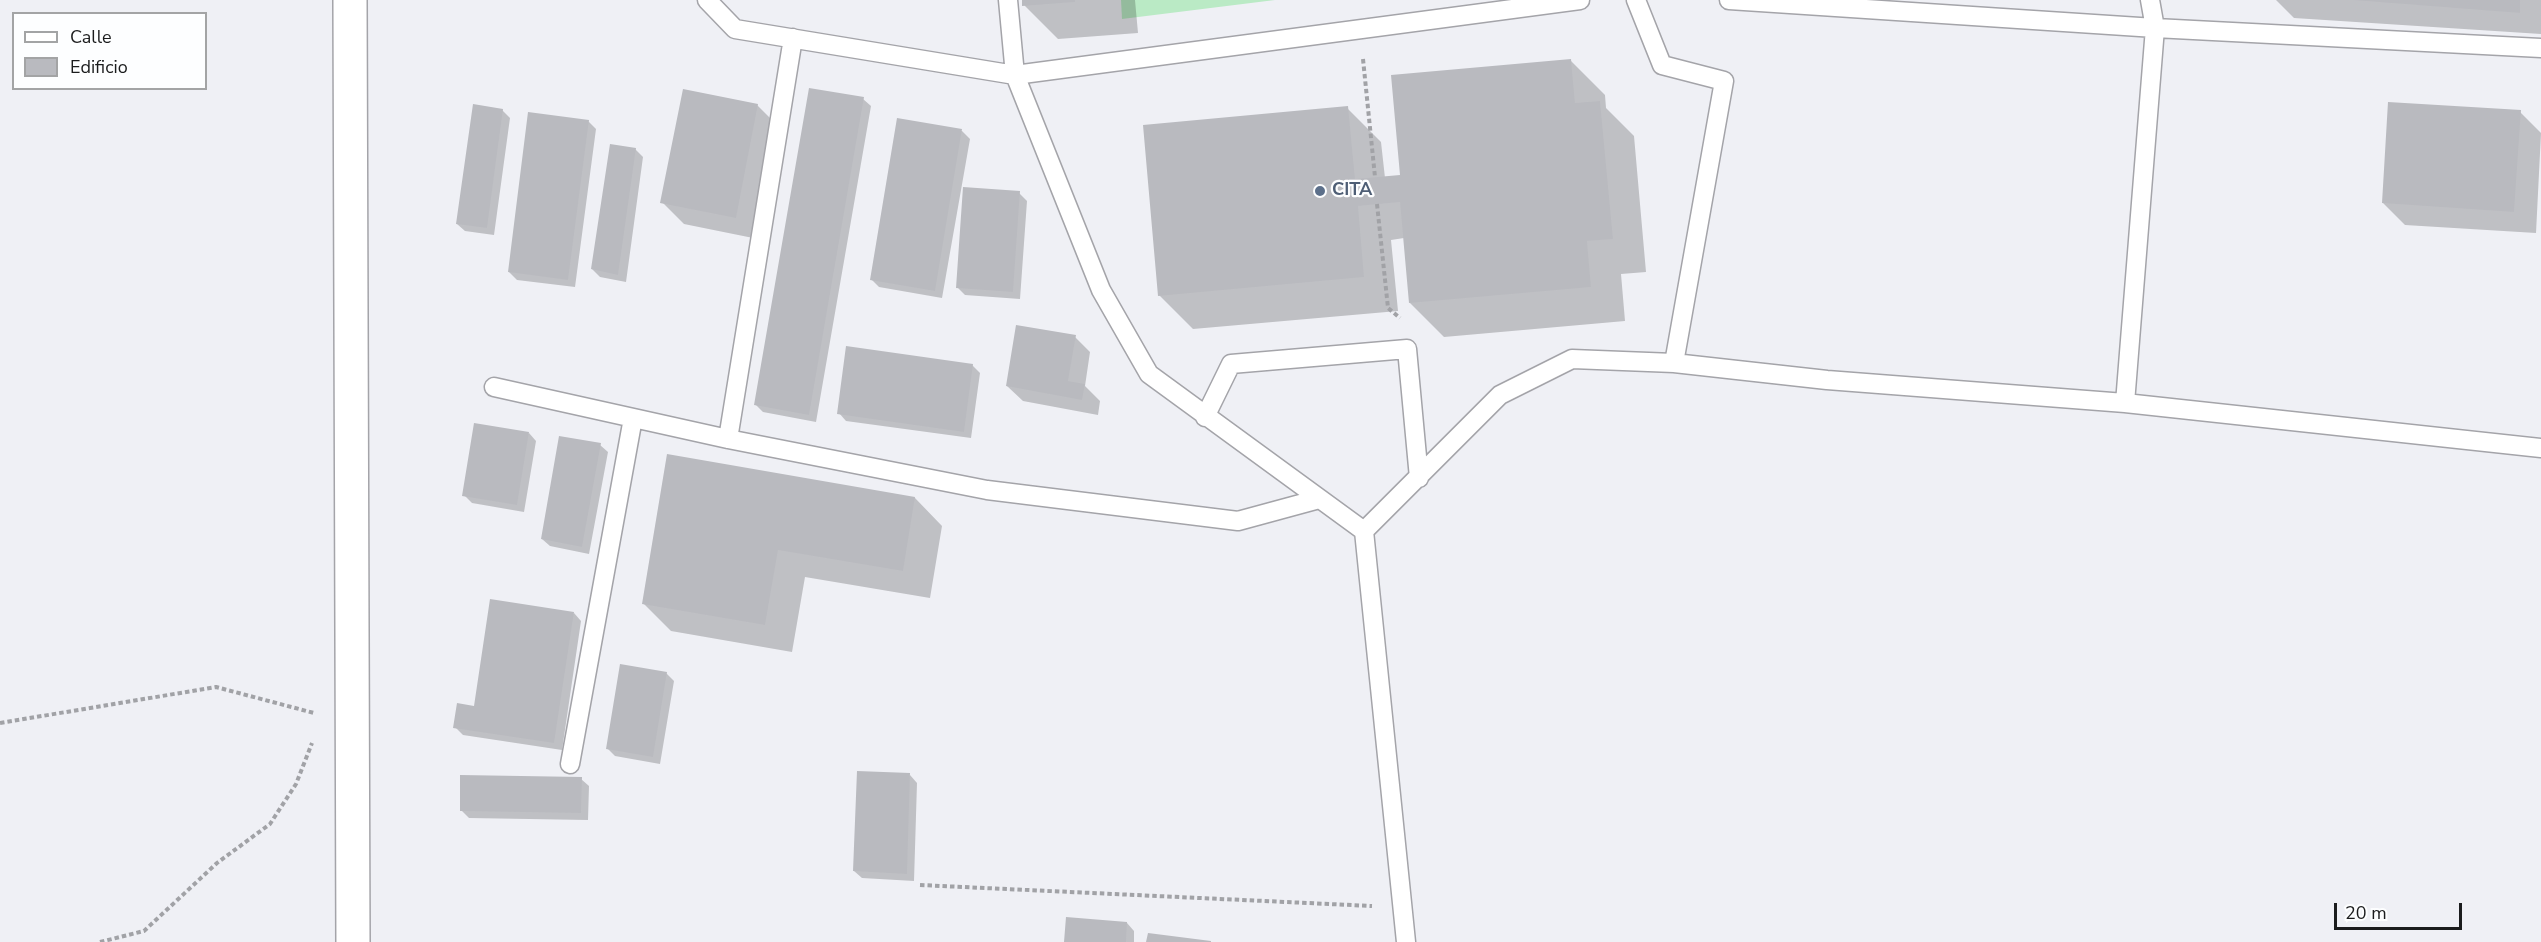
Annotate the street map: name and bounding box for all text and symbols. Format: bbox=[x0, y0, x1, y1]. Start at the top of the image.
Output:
legend bbox=[12, 12, 207, 90]
text: Calle bbox=[70, 25, 112, 49]
text: Edificio bbox=[70, 55, 128, 79]
place label: CITA bbox=[1332, 180, 1372, 202]
marker: CITA bbox=[1313, 184, 1327, 198]
scale bar bbox=[2337, 891, 2464, 929]
text: 20 m bbox=[2345, 901, 2387, 925]

